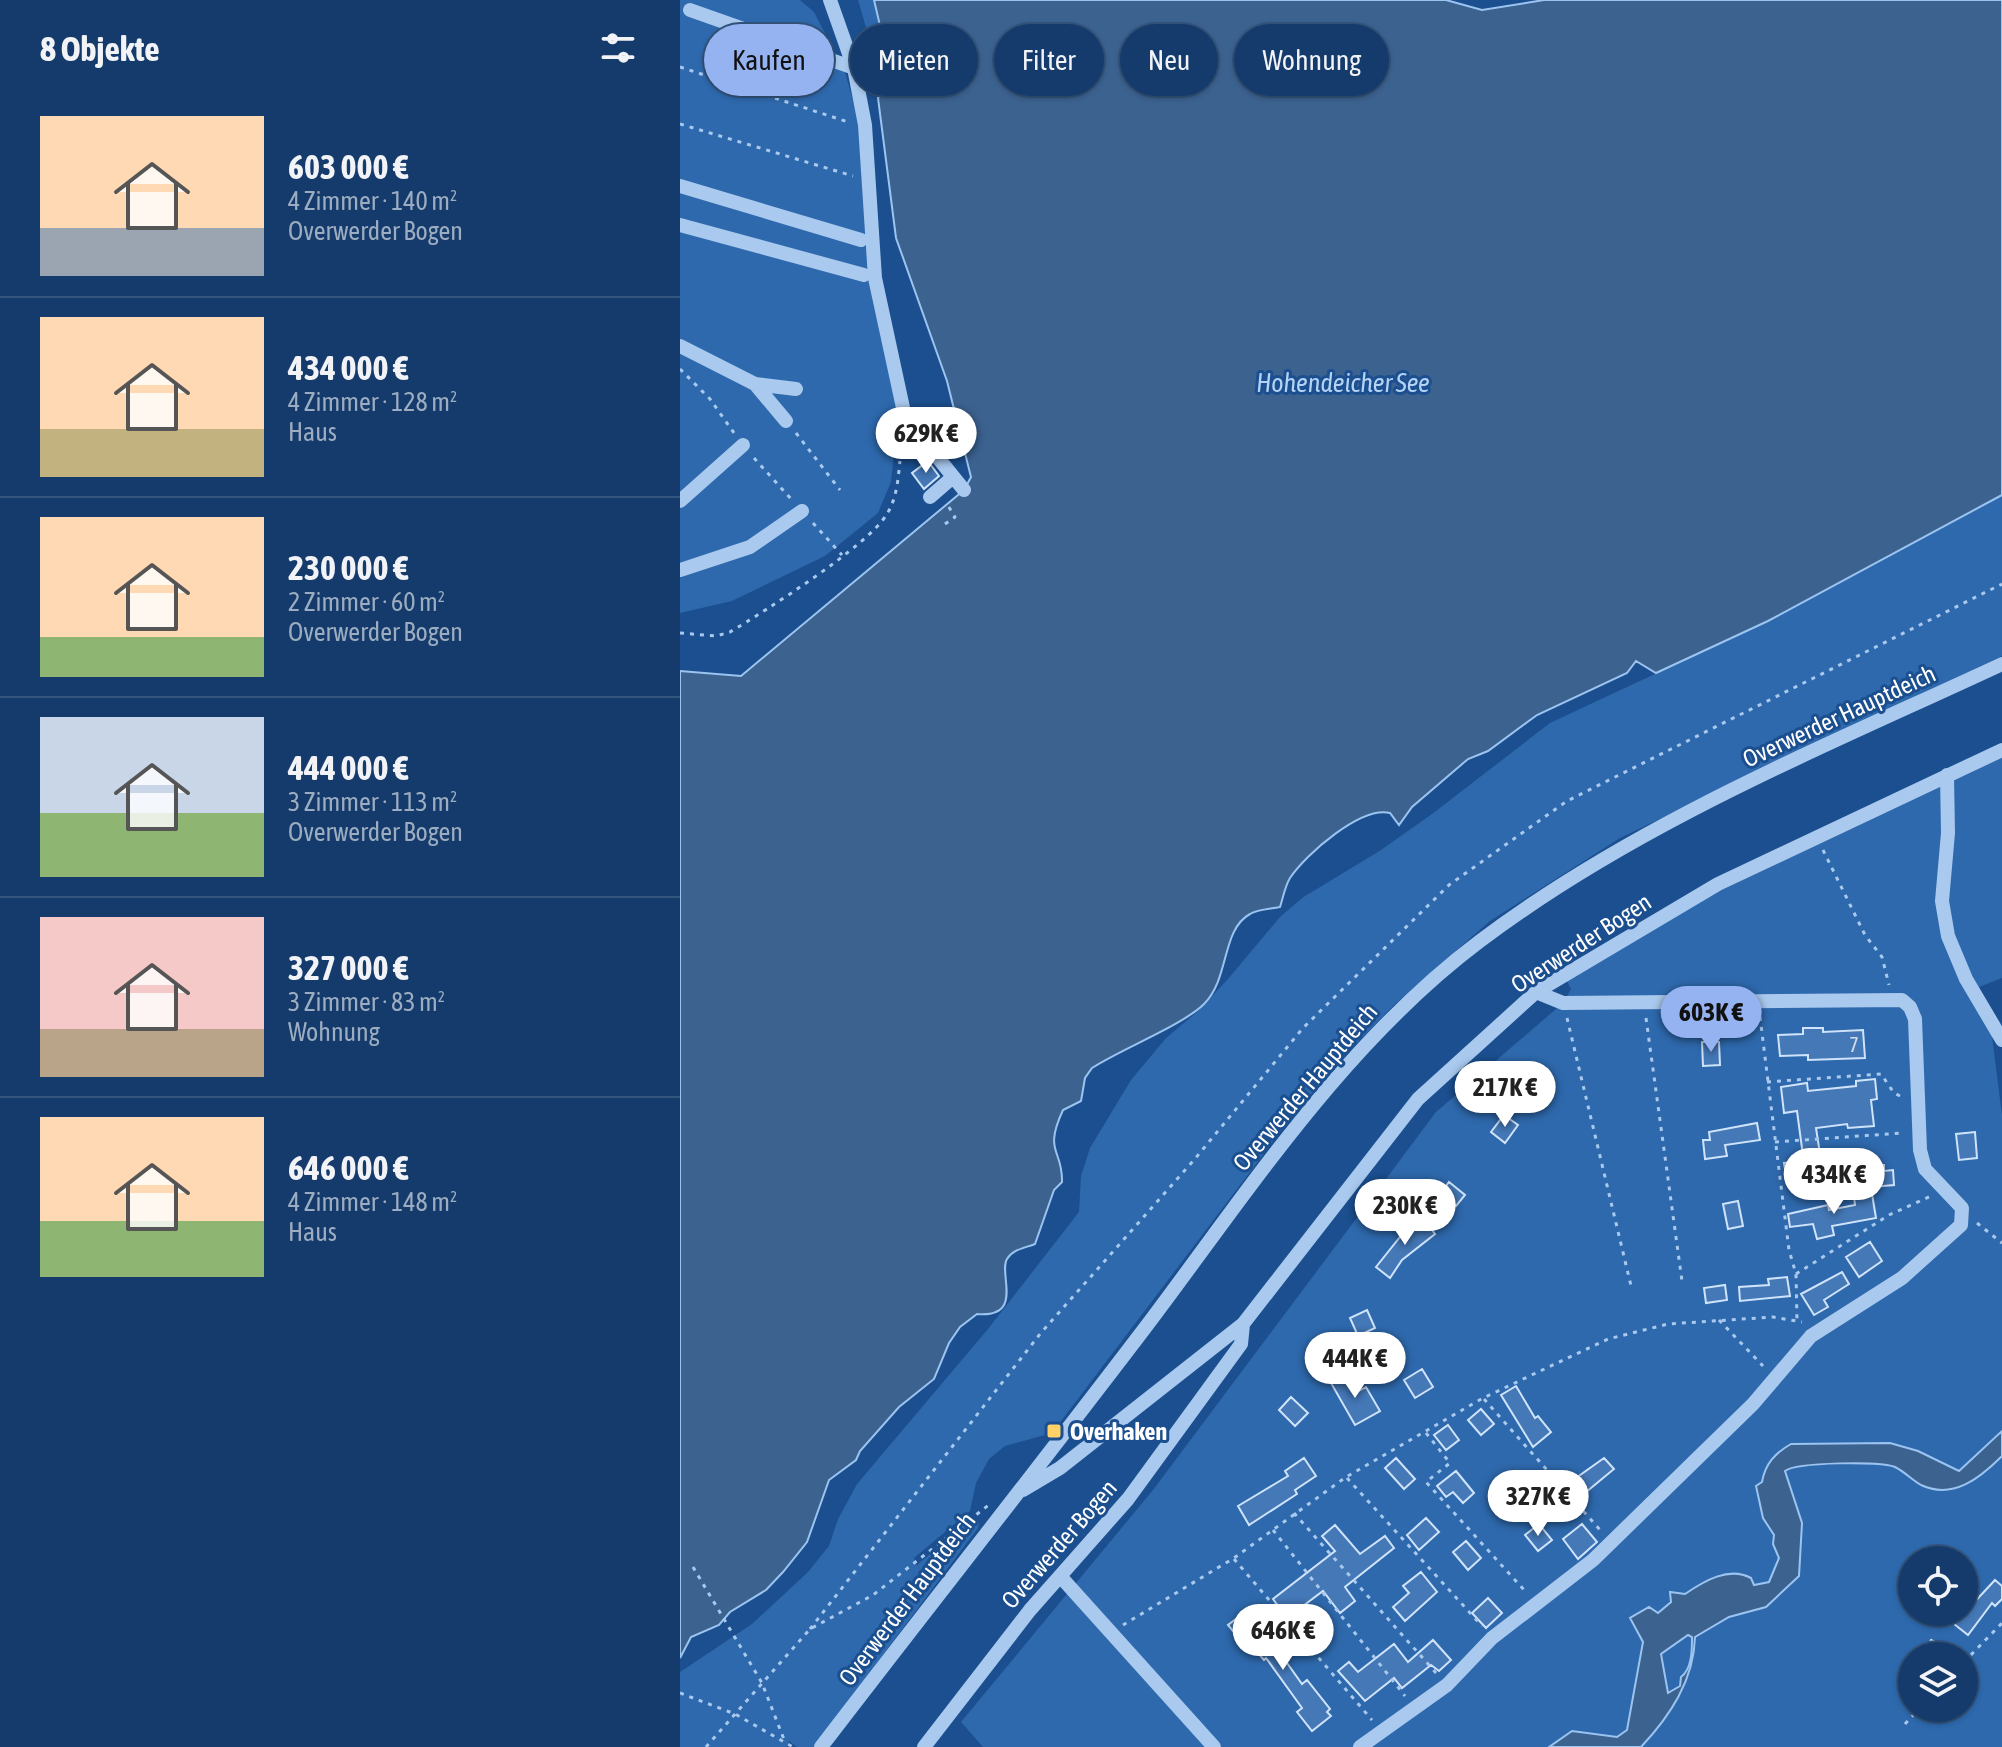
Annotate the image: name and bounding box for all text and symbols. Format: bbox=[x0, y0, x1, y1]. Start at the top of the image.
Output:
chip: Kaufen bbox=[704, 24, 834, 96]
chip: Mieten bbox=[850, 24, 978, 96]
chip: Filter bbox=[994, 24, 1104, 96]
chip: Neu bbox=[1120, 24, 1218, 96]
chip: Wohnung bbox=[1234, 24, 1389, 96]
icon: filters bbox=[596, 26, 640, 70]
text: 8 Objekte bbox=[40, 29, 160, 68]
text: 603 000 € bbox=[288, 147, 409, 186]
icon: home bbox=[104, 148, 200, 244]
text: 4 Zimmer · 140 m² bbox=[288, 186, 457, 216]
text: Overwerder Bogen bbox=[288, 216, 463, 246]
text: 434 000 € bbox=[288, 348, 409, 387]
icon: home bbox=[104, 349, 200, 445]
water label: Hohendeicher See bbox=[1256, 368, 1430, 398]
text: 4 Zimmer · 128 m² bbox=[288, 387, 457, 417]
pin: 629K € bbox=[861, 407, 991, 475]
text: Haus bbox=[288, 417, 337, 447]
text: 629K € bbox=[894, 418, 958, 448]
text: 230 000 € bbox=[288, 548, 409, 587]
icon: home bbox=[104, 549, 200, 645]
text: 2 Zimmer · 60 m² bbox=[288, 587, 445, 617]
text: Overwerder Bogen bbox=[288, 617, 463, 647]
street label: Overwerder Hauptdeich bbox=[1738, 660, 1940, 772]
text: 444 000 € bbox=[288, 748, 409, 787]
icon: home bbox=[104, 749, 200, 845]
text: 3 Zimmer · 113 m² bbox=[288, 787, 457, 817]
text: Overwerder Bogen bbox=[288, 817, 463, 847]
street label: Overwerder Bogen bbox=[1506, 888, 1656, 998]
text: 327 000 € bbox=[288, 948, 409, 987]
icon: home bbox=[104, 949, 200, 1045]
pin: 603K € bbox=[1646, 986, 1776, 1054]
text: 3 Zimmer · 83 m² bbox=[288, 987, 445, 1017]
text: 603K € bbox=[1679, 997, 1743, 1027]
street label: Overwerder Hauptdeich bbox=[1227, 998, 1383, 1176]
text: Wohnung bbox=[288, 1017, 380, 1047]
house number: 7 bbox=[1849, 1033, 1859, 1056]
pin: 217K € bbox=[1440, 1061, 1570, 1129]
text: 217K € bbox=[1473, 1072, 1537, 1102]
text: 646 000 € bbox=[288, 1148, 409, 1187]
pin: 434K € bbox=[1769, 1148, 1899, 1216]
icon: home bbox=[104, 1149, 200, 1245]
text: 434K € bbox=[1802, 1159, 1866, 1189]
pin: 230K € bbox=[1340, 1179, 1470, 1247]
text: 4 Zimmer · 148 m² bbox=[288, 1187, 457, 1217]
text: 230K € bbox=[1373, 1190, 1437, 1220]
text: Haus bbox=[288, 1217, 337, 1247]
pin: 444K € bbox=[1290, 1332, 1420, 1400]
text: 444K € bbox=[1323, 1343, 1387, 1373]
place label: Overhaken bbox=[1070, 1418, 1167, 1445]
marker: Overhaken bbox=[1045, 1422, 1063, 1440]
pin: 327K € bbox=[1473, 1470, 1603, 1538]
street label: Overwerder Bogen bbox=[996, 1474, 1122, 1614]
text: 327K € bbox=[1506, 1481, 1570, 1511]
street label: Overwerder Hauptdeich bbox=[833, 1507, 981, 1691]
map controls bbox=[1898, 1546, 1978, 1722]
button: locate bbox=[1898, 1546, 1978, 1626]
pin: 646K € bbox=[1218, 1604, 1348, 1672]
text: 646K € bbox=[1251, 1615, 1315, 1645]
button: layers bbox=[1898, 1642, 1978, 1722]

